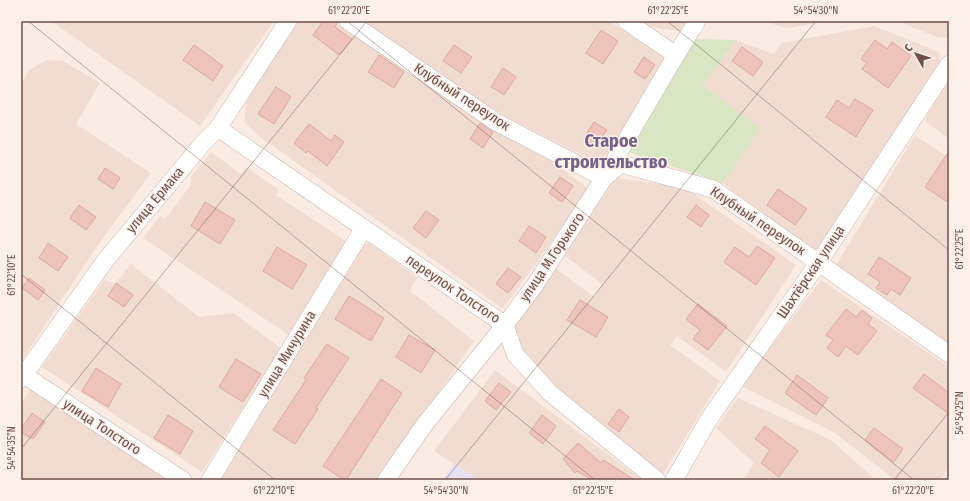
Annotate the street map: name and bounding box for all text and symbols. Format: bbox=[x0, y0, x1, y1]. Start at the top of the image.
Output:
text: 61°22'20"E bbox=[328, 5, 370, 17]
text: 61°22'25"E bbox=[647, 5, 689, 17]
text: 54°54'30"N bbox=[794, 5, 838, 17]
north arrow bbox=[896, 34, 936, 74]
text: С bbox=[902, 42, 916, 54]
street label: Клубный переулок bbox=[411, 59, 514, 135]
district label: Старое строительство bbox=[555, 130, 668, 173]
street label: улица Ермака bbox=[122, 163, 188, 236]
street label: Клубный переулок bbox=[707, 183, 809, 259]
street label: улица М.Горького bbox=[516, 209, 588, 305]
street label: Шахтёрская улица bbox=[774, 222, 849, 322]
text: 61°22'25"E bbox=[954, 228, 966, 270]
street label: переулок Толстого bbox=[402, 251, 504, 327]
text: 61°22'10"E bbox=[6, 254, 18, 296]
street label: улица Мичурина bbox=[254, 307, 320, 400]
text: 54°54'25"N bbox=[954, 391, 966, 435]
street label: улица Толстого bbox=[60, 395, 144, 459]
text: 54°54'35"N bbox=[6, 426, 18, 470]
text: 61°22'10"E bbox=[253, 485, 295, 497]
text: 54°54'30"N bbox=[424, 485, 468, 497]
text: 61°22'15"E bbox=[573, 485, 614, 497]
text: 61°22'20"E bbox=[892, 485, 934, 497]

